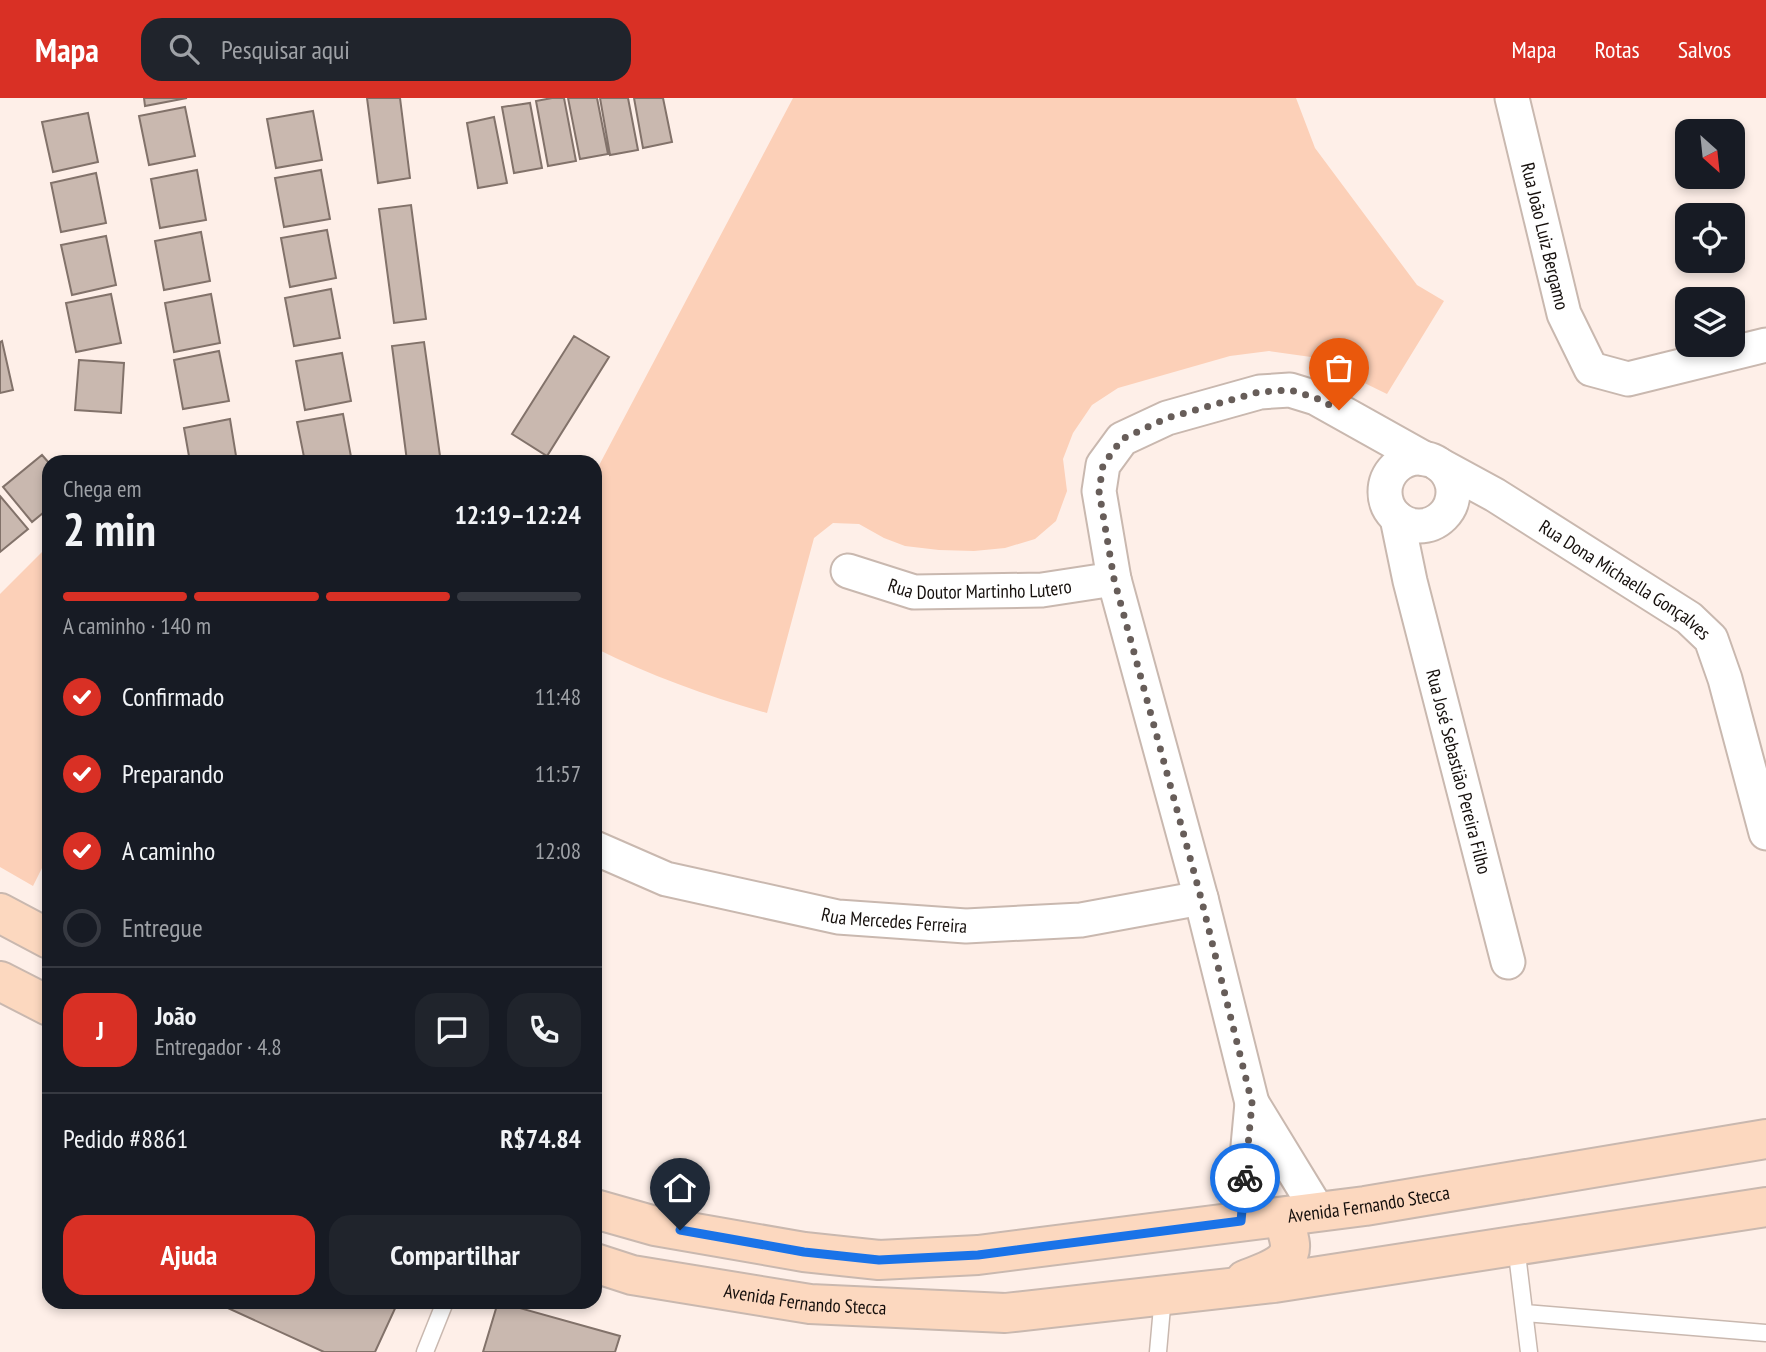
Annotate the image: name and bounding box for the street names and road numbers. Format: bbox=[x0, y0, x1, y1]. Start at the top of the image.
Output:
street label: Rua João Luiz Bergamo bbox=[1516, 160, 1575, 312]
street label: Rua Dona Michaella Gonçalves bbox=[1535, 514, 1716, 645]
street label: Rua Doutor Martinho Lutero bbox=[885, 573, 1073, 604]
street label: Rua José Sebastião Pereira Filho bbox=[1421, 666, 1497, 876]
street label: Rua Mercedes Ferreira bbox=[819, 902, 968, 938]
street label: Avenida Fernando Stecca bbox=[1286, 1180, 1451, 1228]
street label: Avenida Fernando Stecca bbox=[722, 1278, 887, 1320]

